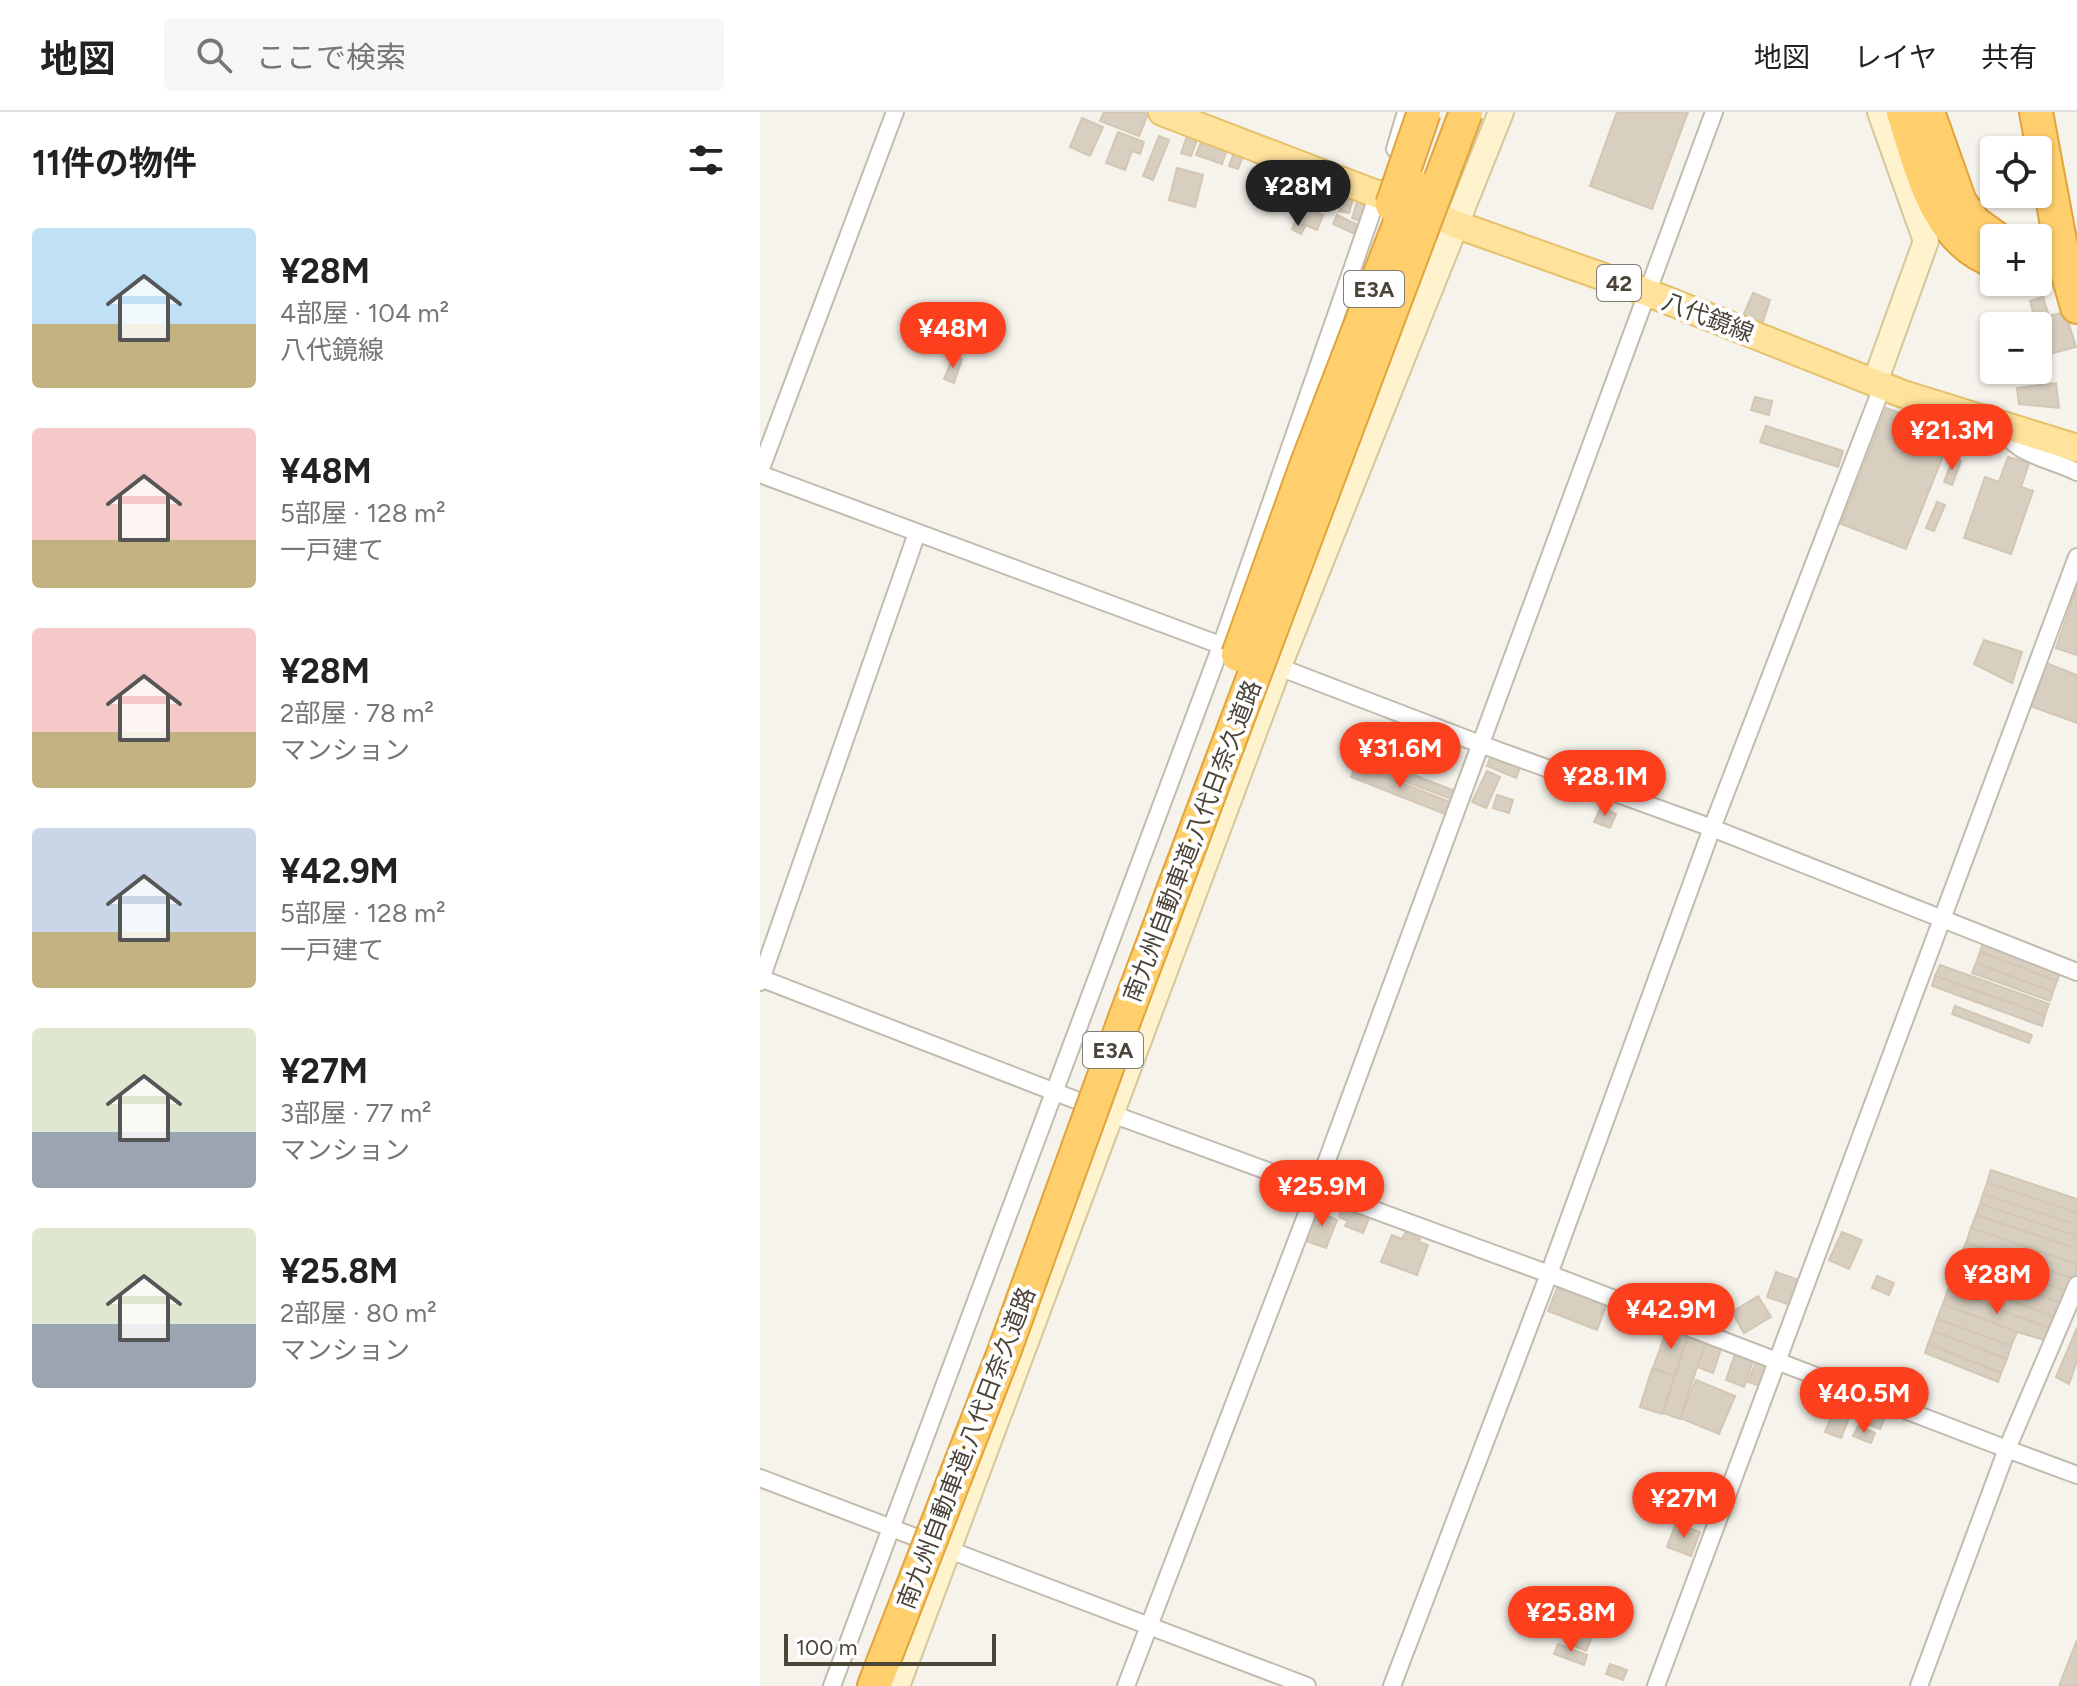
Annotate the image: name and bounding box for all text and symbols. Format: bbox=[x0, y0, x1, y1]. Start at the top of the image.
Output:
search box bbox=[164, 19, 724, 91]
icon: search bbox=[192, 33, 236, 77]
text: 地図 bbox=[40, 36, 116, 82]
text: ここで検索 bbox=[256, 39, 406, 76]
text: 地図 bbox=[1754, 40, 1810, 74]
text: レイヤ bbox=[1854, 40, 1937, 74]
text: 共有 bbox=[1981, 40, 2037, 74]
map controls bbox=[1980, 136, 2052, 384]
button: locate bbox=[1980, 136, 2052, 208]
icon: filters bbox=[684, 138, 728, 182]
text: 11件の物件 bbox=[32, 143, 197, 184]
pin: ¥28M bbox=[1251, 160, 1345, 228]
text: ¥28M bbox=[1264, 170, 1332, 202]
button: + bbox=[1980, 224, 2052, 296]
text: ¥28M bbox=[280, 251, 370, 292]
icon: home bbox=[96, 260, 192, 356]
road number: 42 bbox=[1597, 265, 1641, 301]
road number: E3A bbox=[1344, 271, 1404, 307]
street label: 八代鏡線 bbox=[1658, 286, 1758, 348]
text: 4部屋 · 104 m² bbox=[280, 297, 449, 329]
pin: ¥48M bbox=[906, 302, 1000, 370]
text: ¥48M bbox=[918, 312, 988, 344]
button: − bbox=[1980, 312, 2052, 384]
text: 八代鏡線 bbox=[280, 334, 384, 366]
pin: ¥21.3M bbox=[1887, 404, 2017, 472]
text: ¥21.3M bbox=[1910, 414, 1994, 446]
text: ¥48M bbox=[280, 451, 372, 492]
icon: home bbox=[96, 460, 192, 556]
text: 5部屋 · 128 m² bbox=[280, 497, 446, 529]
text: 一戸建て bbox=[280, 534, 384, 566]
text: ¥28M bbox=[280, 651, 370, 692]
icon: home bbox=[96, 660, 192, 756]
street label: 南九州自動車道;八代日奈久道路 bbox=[1117, 676, 1267, 1006]
text: 2部屋 · 78 m² bbox=[280, 697, 434, 729]
pin: ¥31.6M bbox=[1335, 722, 1465, 790]
text: ¥31.6M bbox=[1358, 732, 1442, 764]
text: マンション bbox=[280, 734, 410, 766]
pin: ¥28.1M bbox=[1540, 750, 1670, 818]
text: ¥28.1M bbox=[1562, 760, 1648, 792]
text: ¥42.9M bbox=[280, 851, 399, 892]
icon: home bbox=[96, 860, 192, 956]
text: 5部屋 · 128 m² bbox=[280, 897, 446, 929]
text: 一戸建て bbox=[280, 934, 384, 966]
road number: E3A bbox=[1083, 1032, 1143, 1068]
text: ¥27M bbox=[280, 1051, 368, 1092]
icon: home bbox=[96, 1060, 192, 1156]
text: 3部屋 · 77 m² bbox=[280, 1097, 431, 1129]
text: マンション bbox=[280, 1134, 410, 1166]
pin: ¥25.9M bbox=[1257, 1160, 1387, 1228]
text: ¥25.9M bbox=[1277, 1170, 1367, 1202]
pin: ¥28M bbox=[1950, 1248, 2044, 1316]
text: ¥25.8M bbox=[280, 1251, 398, 1292]
text: ¥28M bbox=[1963, 1258, 2031, 1290]
icon: home bbox=[96, 1260, 192, 1356]
street label: 南九州自動車道;八代日奈久道路 bbox=[891, 1283, 1041, 1613]
pin: ¥42.9M bbox=[1606, 1283, 1736, 1351]
text: ¥42.9M bbox=[1626, 1293, 1716, 1325]
text: 2部屋 · 80 m² bbox=[280, 1297, 437, 1329]
text: マンション bbox=[280, 1334, 410, 1366]
pin: ¥40.5M bbox=[1799, 1367, 1929, 1435]
text: ¥40.5M bbox=[1818, 1377, 1910, 1409]
pin: ¥27M bbox=[1637, 1472, 1731, 1540]
text: ¥27M bbox=[1650, 1482, 1718, 1514]
pin: ¥25.8M bbox=[1506, 1586, 1636, 1654]
text: ¥25.8M bbox=[1526, 1596, 1616, 1628]
scale bar bbox=[784, 1630, 996, 1666]
text: 100 m bbox=[796, 1634, 857, 1661]

